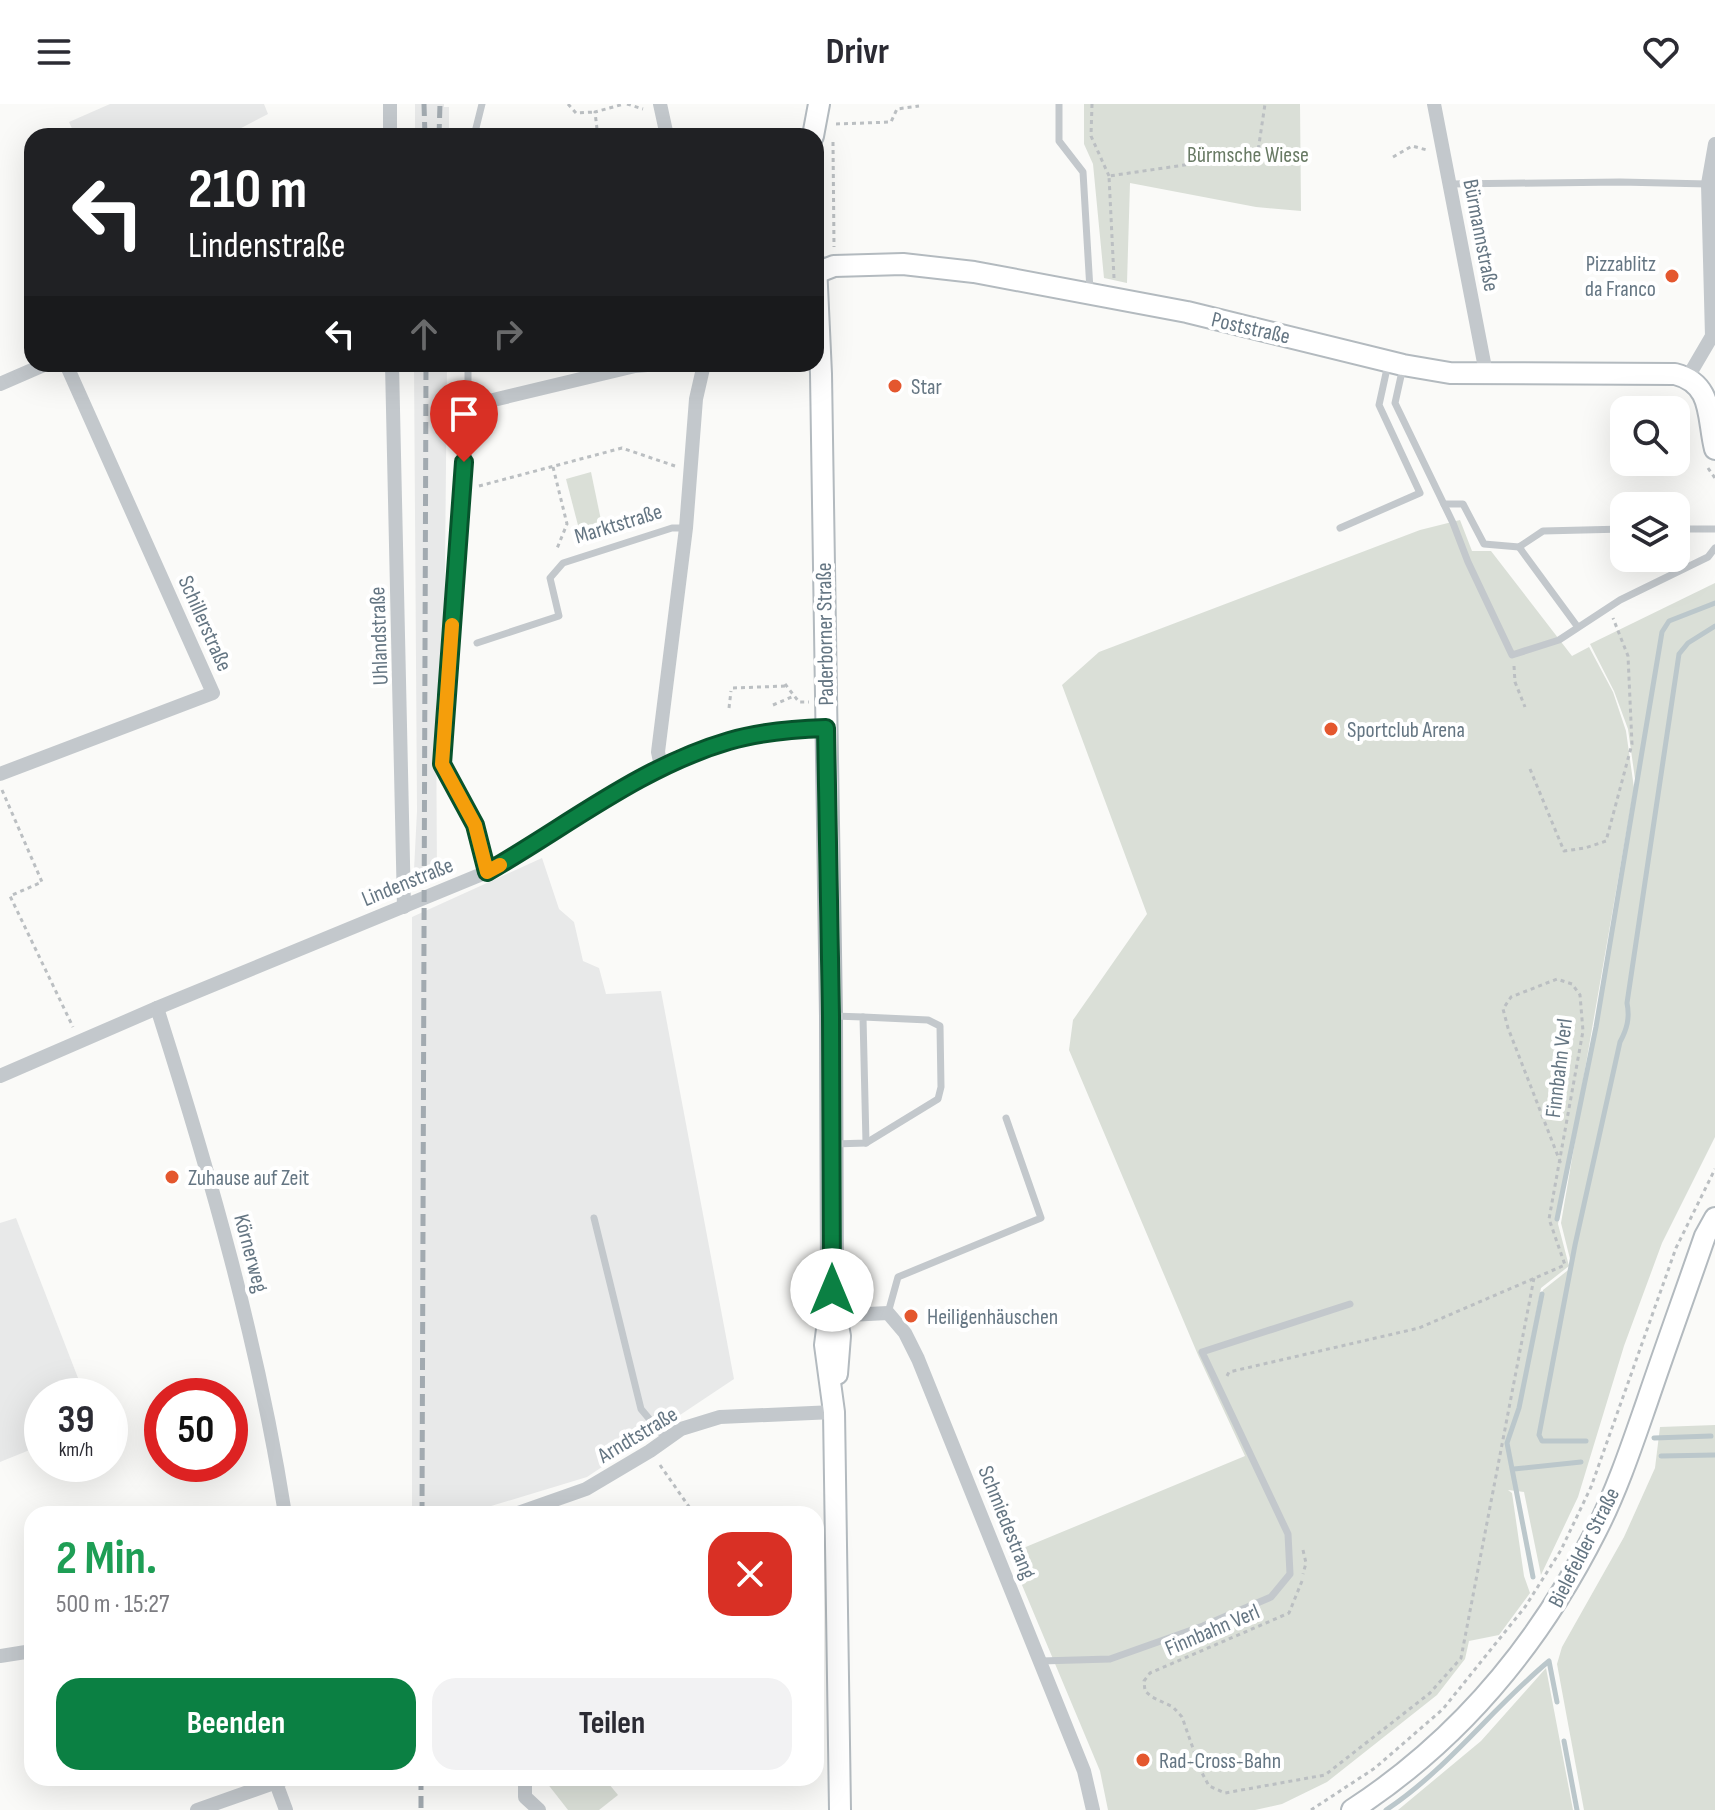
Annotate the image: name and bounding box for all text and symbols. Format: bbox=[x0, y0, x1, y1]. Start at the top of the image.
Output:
icon: menu bbox=[32, 30, 76, 74]
icon: heart bbox=[1639, 30, 1683, 74]
text: Drivr bbox=[826, 31, 889, 74]
park label: Bürmsche Wiese bbox=[1187, 142, 1309, 169]
text: 210 m bbox=[188, 157, 307, 224]
icon: left bbox=[56, 160, 160, 264]
street label: Bürmannstraße bbox=[1456, 177, 1505, 294]
text: Lindenstraße bbox=[188, 225, 345, 268]
place label: Pizzablitz da Franco bbox=[1585, 251, 1656, 303]
marker: Pizzablitz da Franco bbox=[1663, 267, 1681, 285]
street label: Poststraße bbox=[1209, 306, 1293, 351]
icon: left bbox=[318, 312, 362, 356]
icon: ahead bbox=[402, 312, 446, 356]
icon: right bbox=[486, 312, 530, 356]
place label: Star bbox=[911, 374, 942, 401]
marker: Star bbox=[886, 377, 904, 395]
pin bbox=[430, 380, 498, 462]
icon: arrive bbox=[442, 392, 486, 436]
map controls bbox=[1610, 396, 1690, 572]
button: search bbox=[1610, 396, 1690, 476]
button: layers bbox=[1610, 492, 1690, 572]
street label: Marktstraße bbox=[571, 498, 665, 550]
street label: Paderborner Straße bbox=[811, 562, 840, 706]
street label: Schillerstraße bbox=[172, 572, 238, 676]
street label: Uhlandstraße bbox=[364, 586, 395, 686]
place label: Sportclub Arena bbox=[1347, 717, 1465, 744]
marker: Sportclub Arena bbox=[1322, 720, 1340, 738]
street label: Lindenstraße bbox=[358, 852, 457, 913]
street label: Finnbahn Verl bbox=[1540, 1017, 1579, 1119]
place label: Zuhause auf Zeit bbox=[188, 1165, 310, 1192]
marker: Zuhause auf Zeit bbox=[163, 1168, 181, 1186]
street label: Körnerweg bbox=[227, 1211, 274, 1296]
position arrow bbox=[790, 1248, 874, 1332]
place label: Heiligenhäuschen bbox=[927, 1304, 1058, 1331]
marker: Heiligenhäuschen bbox=[902, 1307, 920, 1325]
speed limit sign: 50 bbox=[144, 1378, 248, 1482]
text: 39 bbox=[58, 1396, 94, 1444]
street label: Arndtstraße bbox=[592, 1401, 683, 1470]
text: km/h bbox=[59, 1438, 93, 1462]
street label: Schmiedestrang bbox=[972, 1462, 1042, 1583]
street label: Bielefelder Straße bbox=[1543, 1483, 1626, 1612]
text: 2 Min. bbox=[56, 1530, 157, 1587]
button: close bbox=[708, 1532, 792, 1616]
text: 500 m · 15:27 bbox=[56, 1589, 169, 1620]
street label: Finnbahn Verl bbox=[1161, 1598, 1264, 1662]
button: Beenden bbox=[56, 1678, 416, 1770]
button: Teilen bbox=[432, 1678, 792, 1770]
place label: Rad-Cross-Bahn bbox=[1159, 1748, 1281, 1775]
marker: Rad-Cross-Bahn bbox=[1134, 1751, 1152, 1769]

